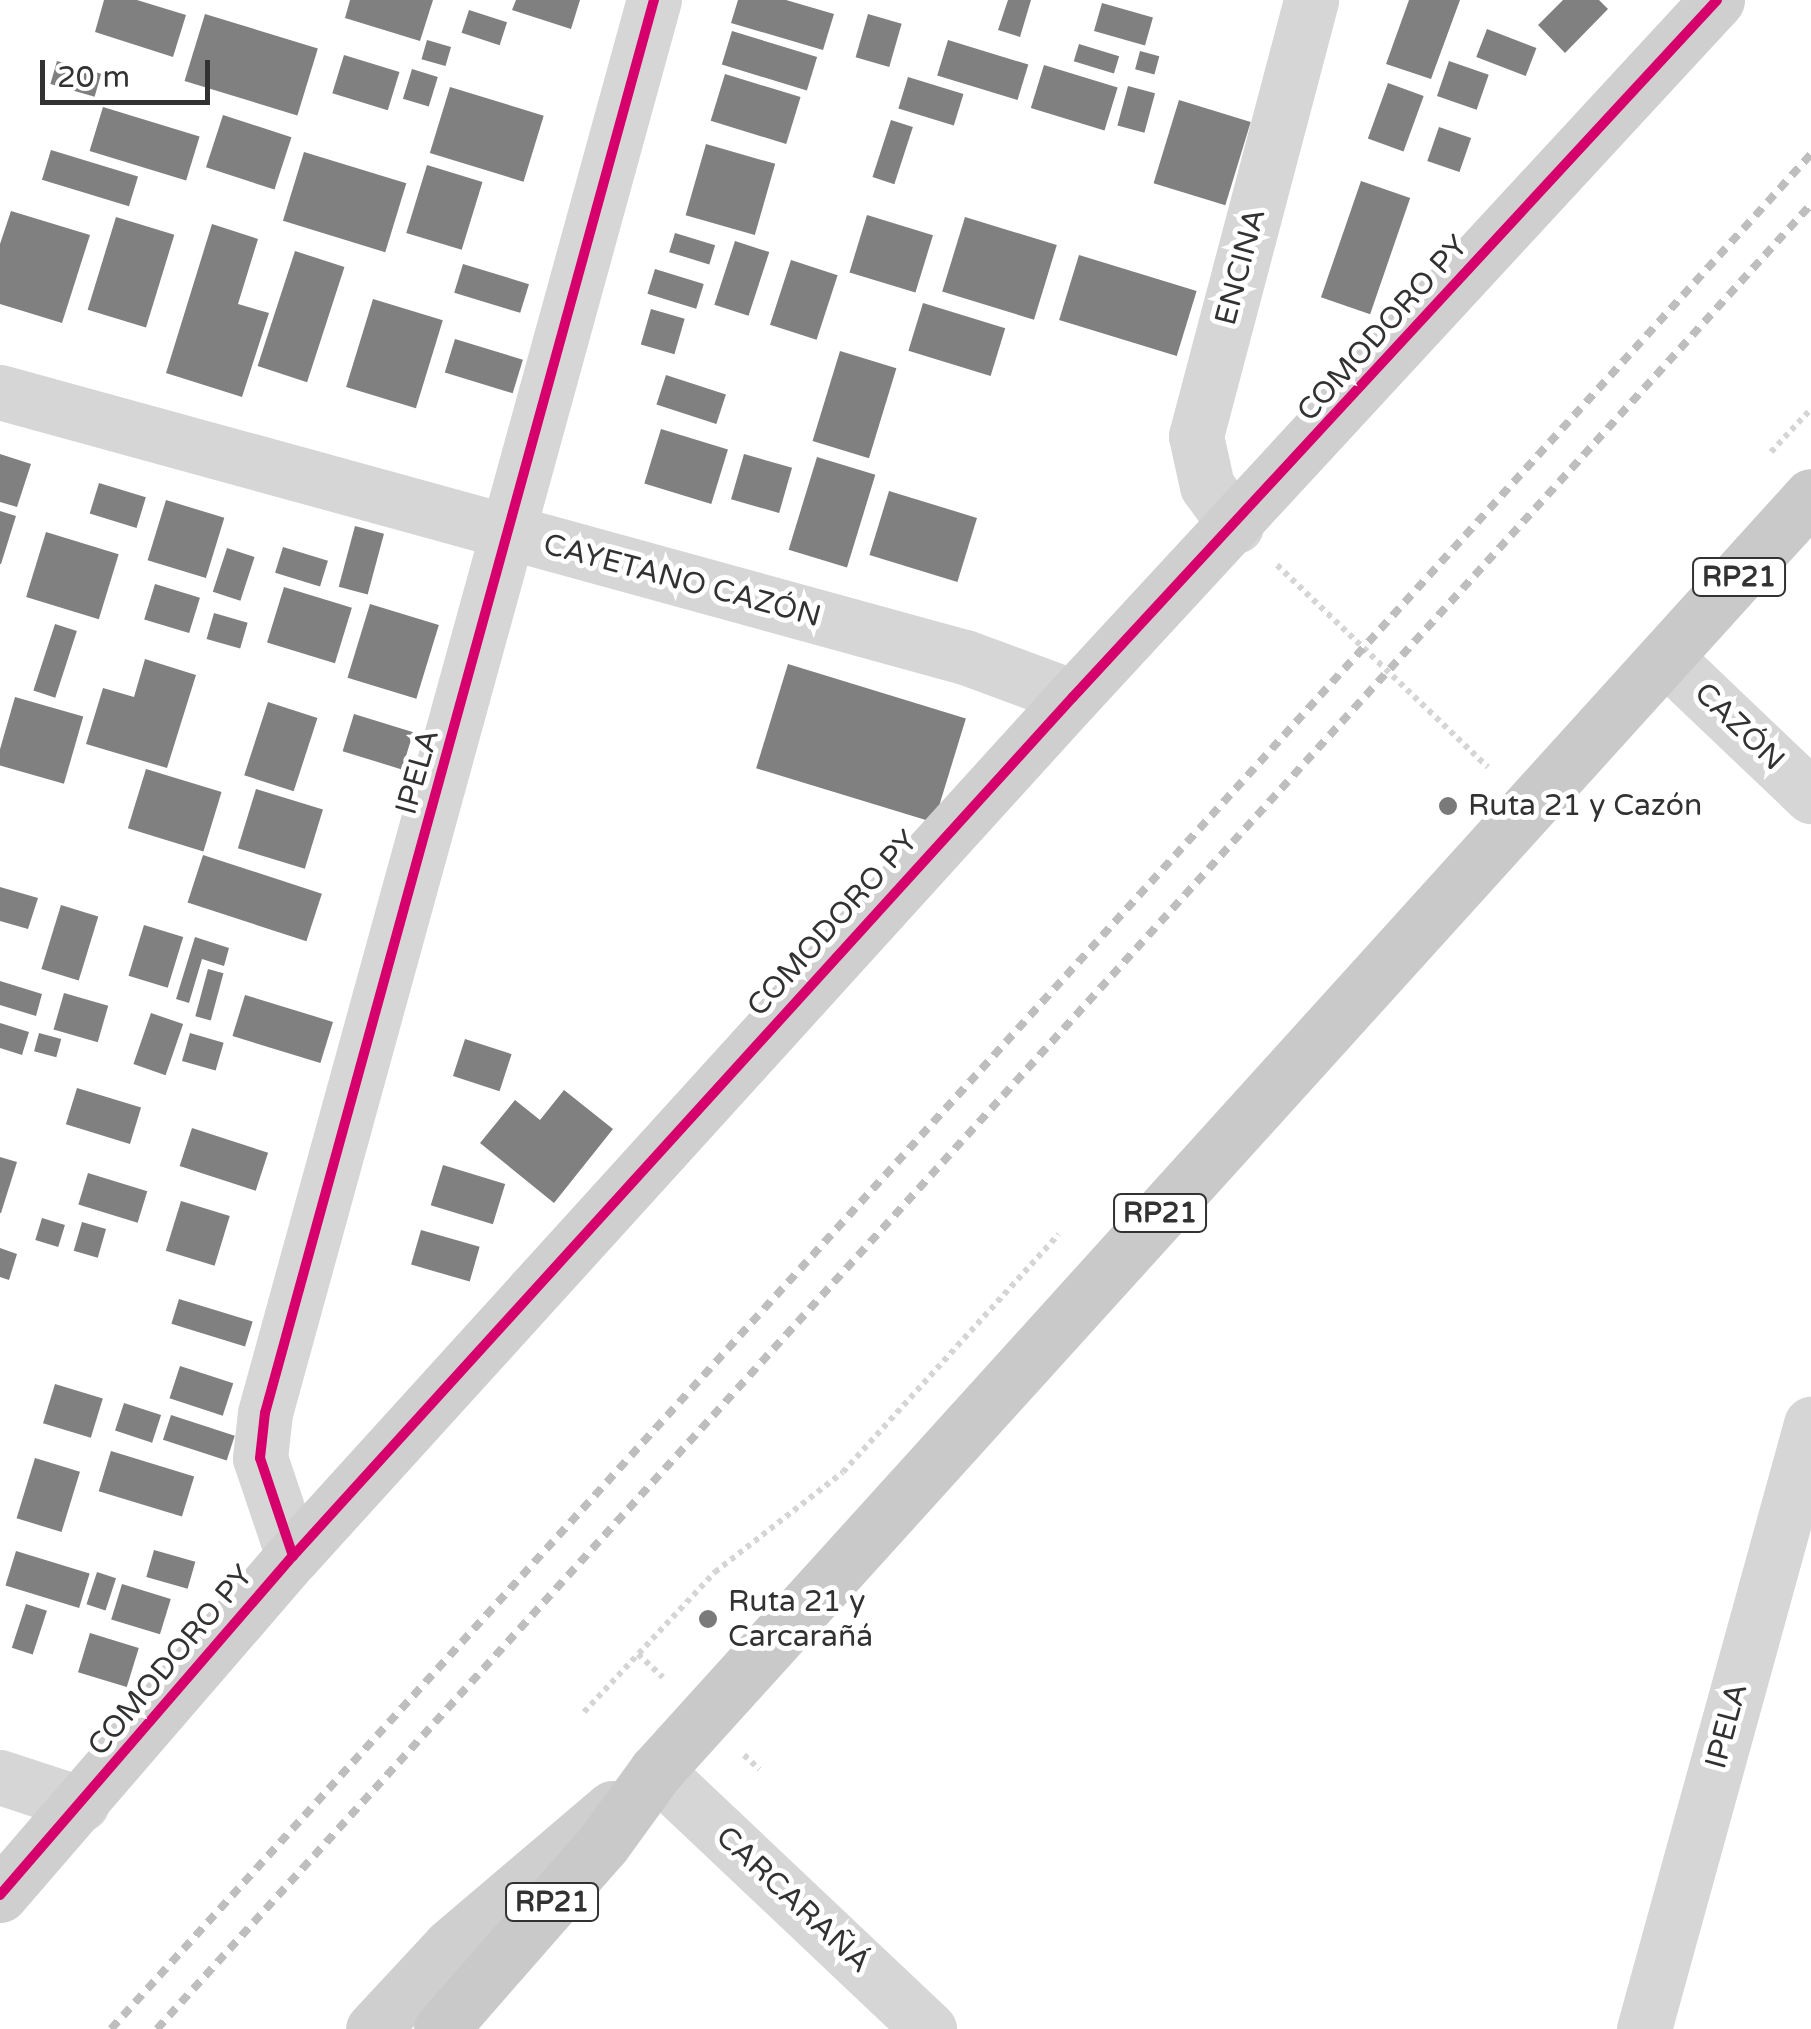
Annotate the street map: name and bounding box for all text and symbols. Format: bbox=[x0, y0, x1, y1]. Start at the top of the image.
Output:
scale bar bbox=[45, 40, 215, 102]
text: 20 m bbox=[57, 59, 130, 96]
street label: ENCINA bbox=[1208, 205, 1274, 329]
street label: COMODORO PY bbox=[1290, 229, 1476, 429]
street label: CAYETANO CAZÓN bbox=[539, 527, 825, 635]
road number: RP21 bbox=[1692, 554, 1786, 600]
street label: CAZÓN bbox=[1687, 676, 1791, 778]
street label: IPELA bbox=[389, 725, 447, 819]
place label: Ruta 21 y Cazón bbox=[1468, 788, 1702, 824]
marker: Ruta 21 y Cazón bbox=[1437, 795, 1459, 817]
street label: COMODORO PY bbox=[740, 824, 926, 1024]
road number: RP21 bbox=[1112, 1190, 1208, 1236]
street label: COMODORO PY bbox=[81, 1558, 261, 1764]
place label: Ruta 21 y Carcarañá bbox=[728, 1584, 873, 1654]
marker: Ruta 21 y Carcarañá bbox=[697, 1608, 719, 1630]
street label: IPELA bbox=[1698, 1679, 1756, 1773]
street label: CARCARAÑÁ bbox=[708, 1819, 878, 1981]
road number: RP21 bbox=[504, 1879, 600, 1925]

